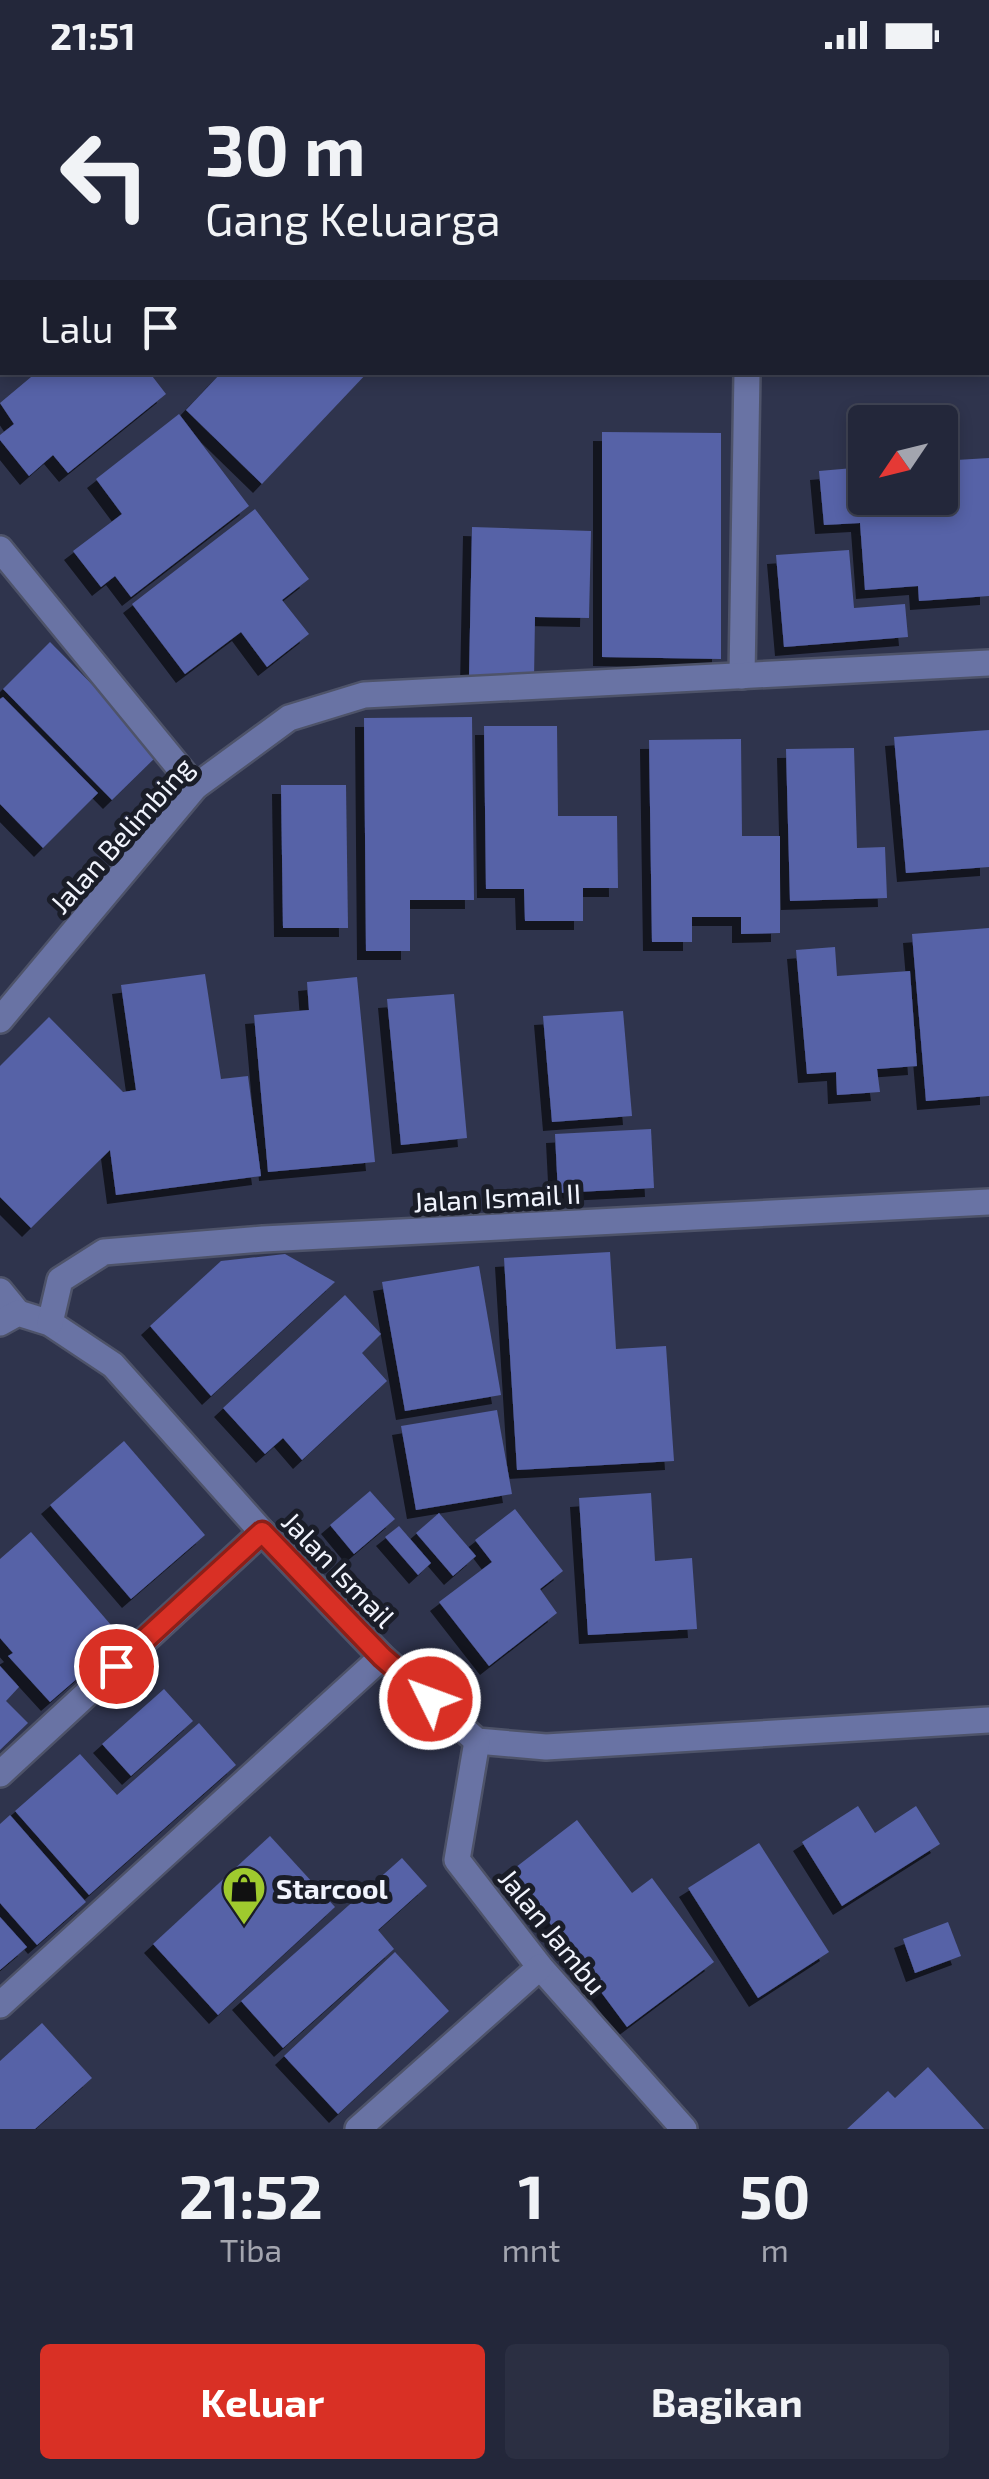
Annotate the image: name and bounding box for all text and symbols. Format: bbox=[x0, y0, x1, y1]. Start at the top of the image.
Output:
text: 21:51 bbox=[50, 12, 136, 58]
text: 30 m bbox=[205, 106, 366, 190]
icon: left bbox=[40, 110, 170, 240]
text: Gang Keluarga bbox=[205, 191, 501, 245]
icon: arrive bbox=[133, 300, 188, 355]
text: Lalu bbox=[40, 305, 113, 351]
north arrow bbox=[848, 405, 958, 515]
map controls bbox=[848, 405, 958, 515]
street label: Jalan Belimbing bbox=[42, 750, 200, 920]
street label: Jalan Ismail II bbox=[412, 1176, 582, 1218]
street label: Jalan Ismail bbox=[275, 1504, 403, 1634]
pin bbox=[74, 1624, 159, 1709]
icon: arrive bbox=[89, 1639, 144, 1694]
position arrow bbox=[378, 1647, 482, 1751]
street label: Jalan Jambu bbox=[492, 1861, 614, 2001]
shop icon: Starcool bbox=[221, 1865, 267, 1926]
place label: Starcool bbox=[276, 1871, 389, 1905]
text: 21:52 bbox=[179, 2159, 323, 2231]
text: 1 bbox=[518, 2159, 544, 2231]
text: 50 bbox=[739, 2159, 810, 2231]
text: Tiba bbox=[220, 2230, 282, 2268]
text: mnt bbox=[502, 2230, 561, 2268]
text: m bbox=[761, 2230, 789, 2268]
button: Keluar bbox=[40, 2344, 485, 2459]
button: Bagikan bbox=[505, 2344, 949, 2459]

